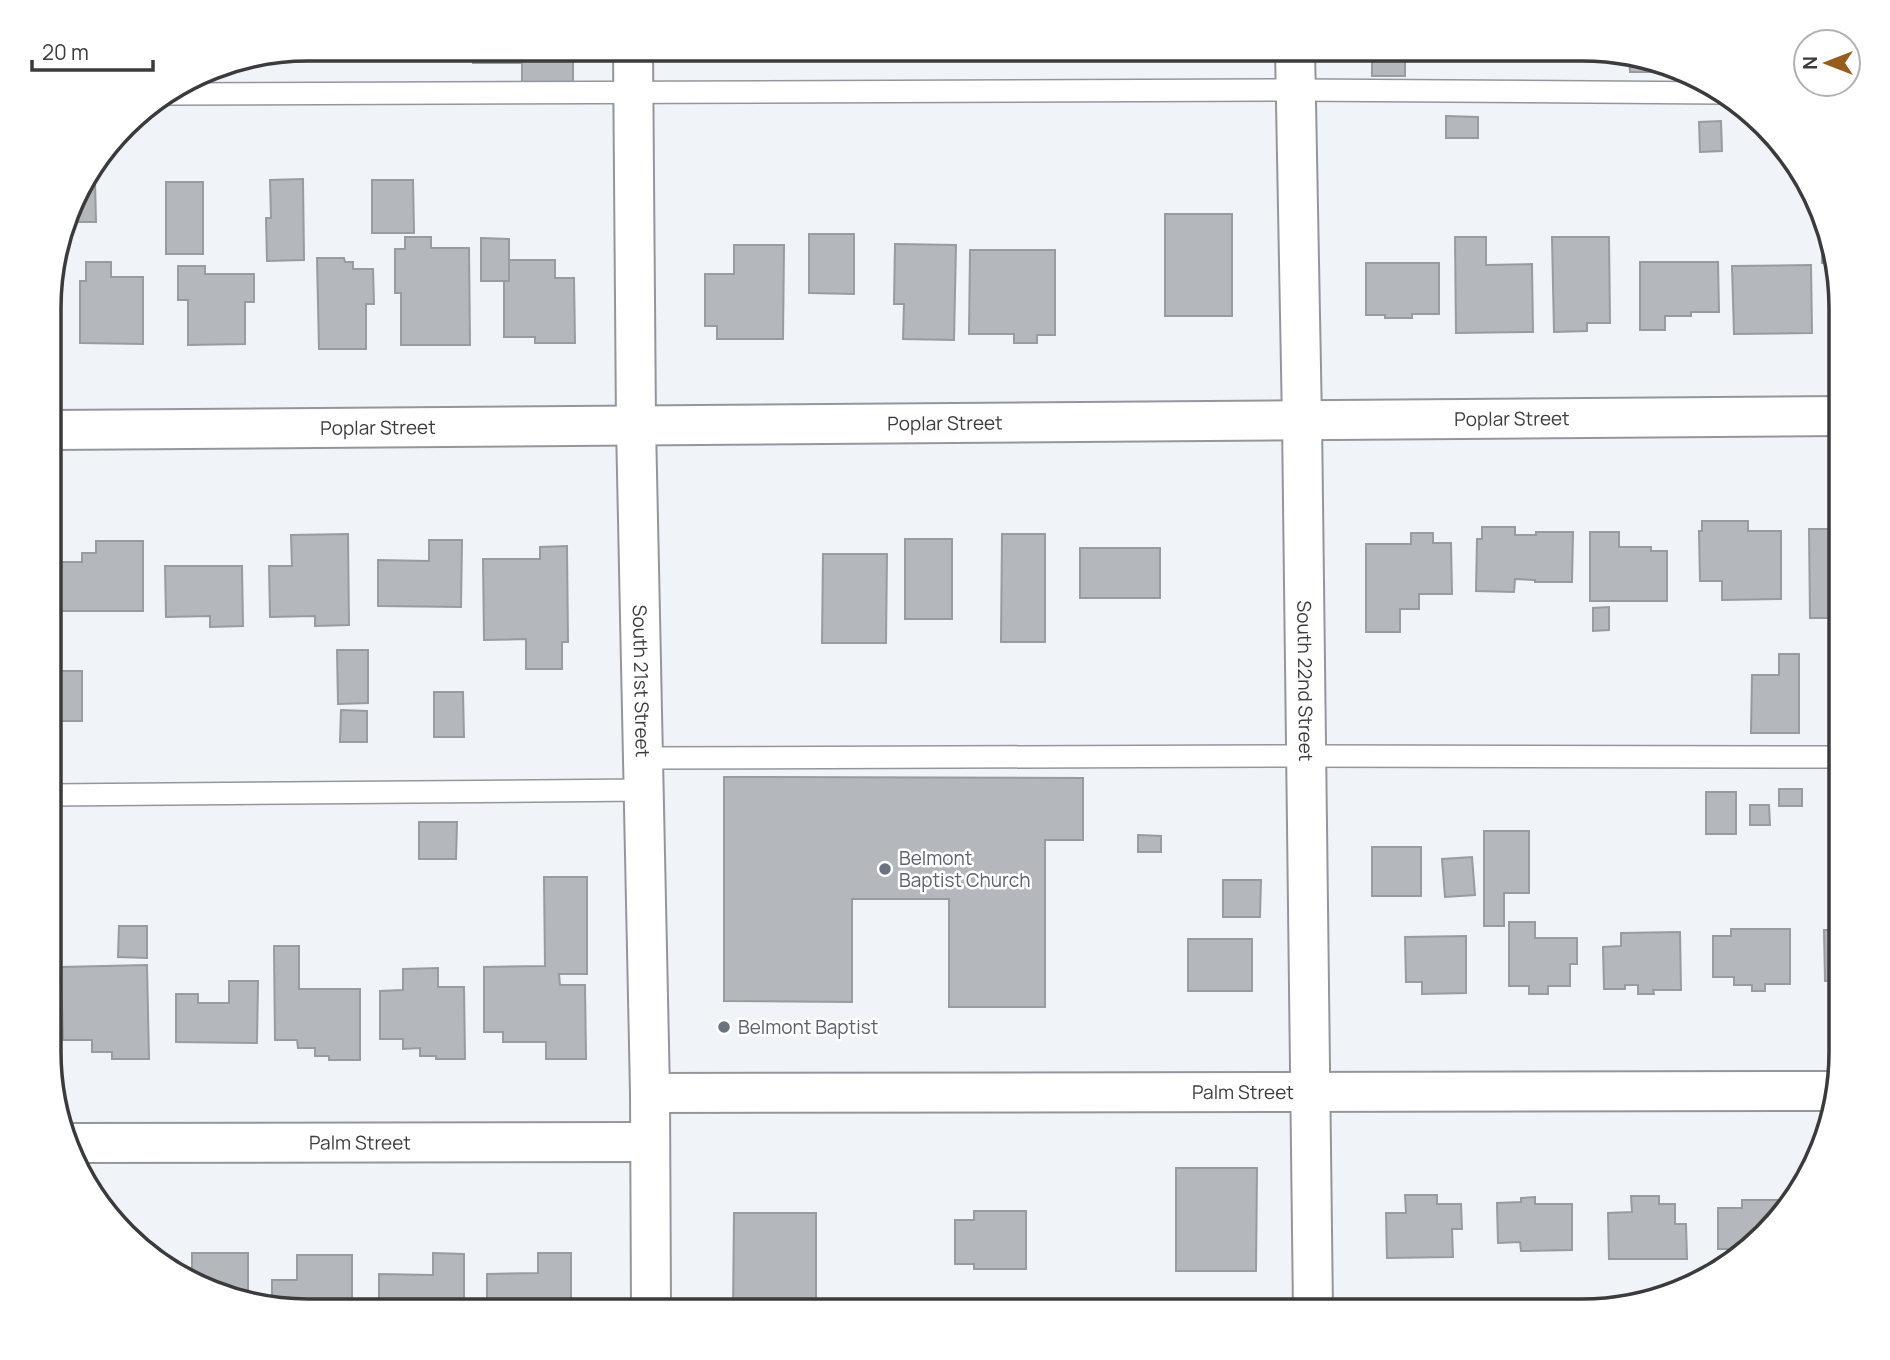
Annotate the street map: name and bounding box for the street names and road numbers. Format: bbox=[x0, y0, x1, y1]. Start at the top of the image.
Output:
street label: Poplar Street bbox=[1454, 405, 1570, 432]
street label: Poplar Street bbox=[887, 410, 1003, 436]
street label: Poplar Street bbox=[320, 414, 436, 441]
street label: South 22nd Street bbox=[1291, 600, 1319, 761]
street label: South 21st Street bbox=[627, 604, 656, 757]
street label: Palm Street bbox=[1192, 1079, 1294, 1105]
street label: Palm Street bbox=[309, 1129, 411, 1156]

